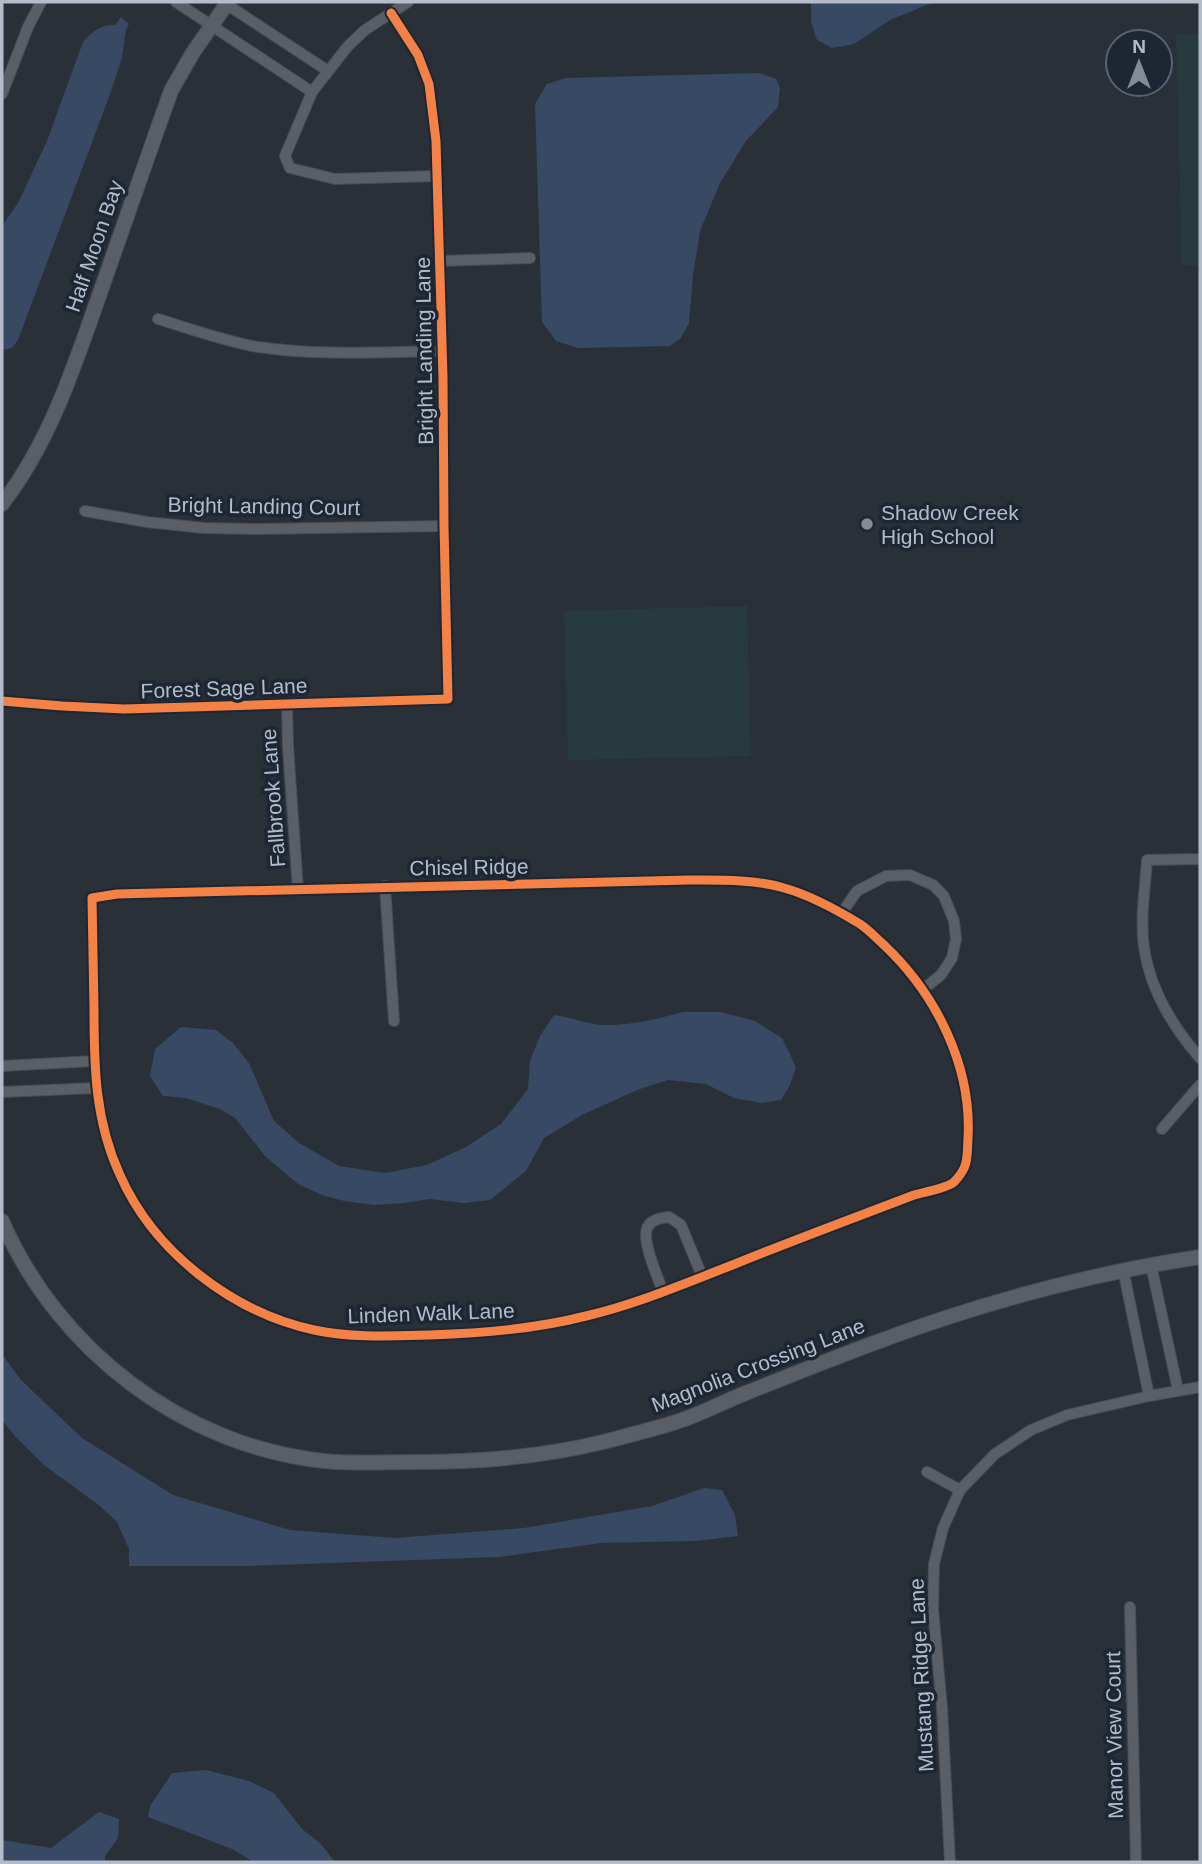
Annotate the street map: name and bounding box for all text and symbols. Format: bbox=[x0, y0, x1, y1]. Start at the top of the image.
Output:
north arrow bbox=[1104, 28, 1174, 98]
text: N bbox=[1132, 36, 1146, 57]
street label: Half Moon Bay bbox=[61, 177, 127, 315]
street label: Bright Landing Lane bbox=[411, 257, 437, 445]
street label: Bright Landing Court bbox=[168, 493, 361, 519]
place label: Shadow Creek High School bbox=[881, 501, 1019, 548]
marker: Shadow Creek High School bbox=[859, 516, 875, 532]
street label: Forest Sage Lane bbox=[140, 674, 308, 702]
street label: Fallbrook Lane bbox=[257, 728, 289, 868]
street label: Chisel Ridge bbox=[409, 854, 529, 880]
street label: Linden Walk Lane bbox=[347, 1299, 515, 1327]
street label: Magnolia Crossing Lane bbox=[648, 1314, 868, 1416]
street label: Mustang Ridge Lane bbox=[904, 1578, 938, 1772]
street label: Manor View Court bbox=[1101, 1651, 1127, 1819]

